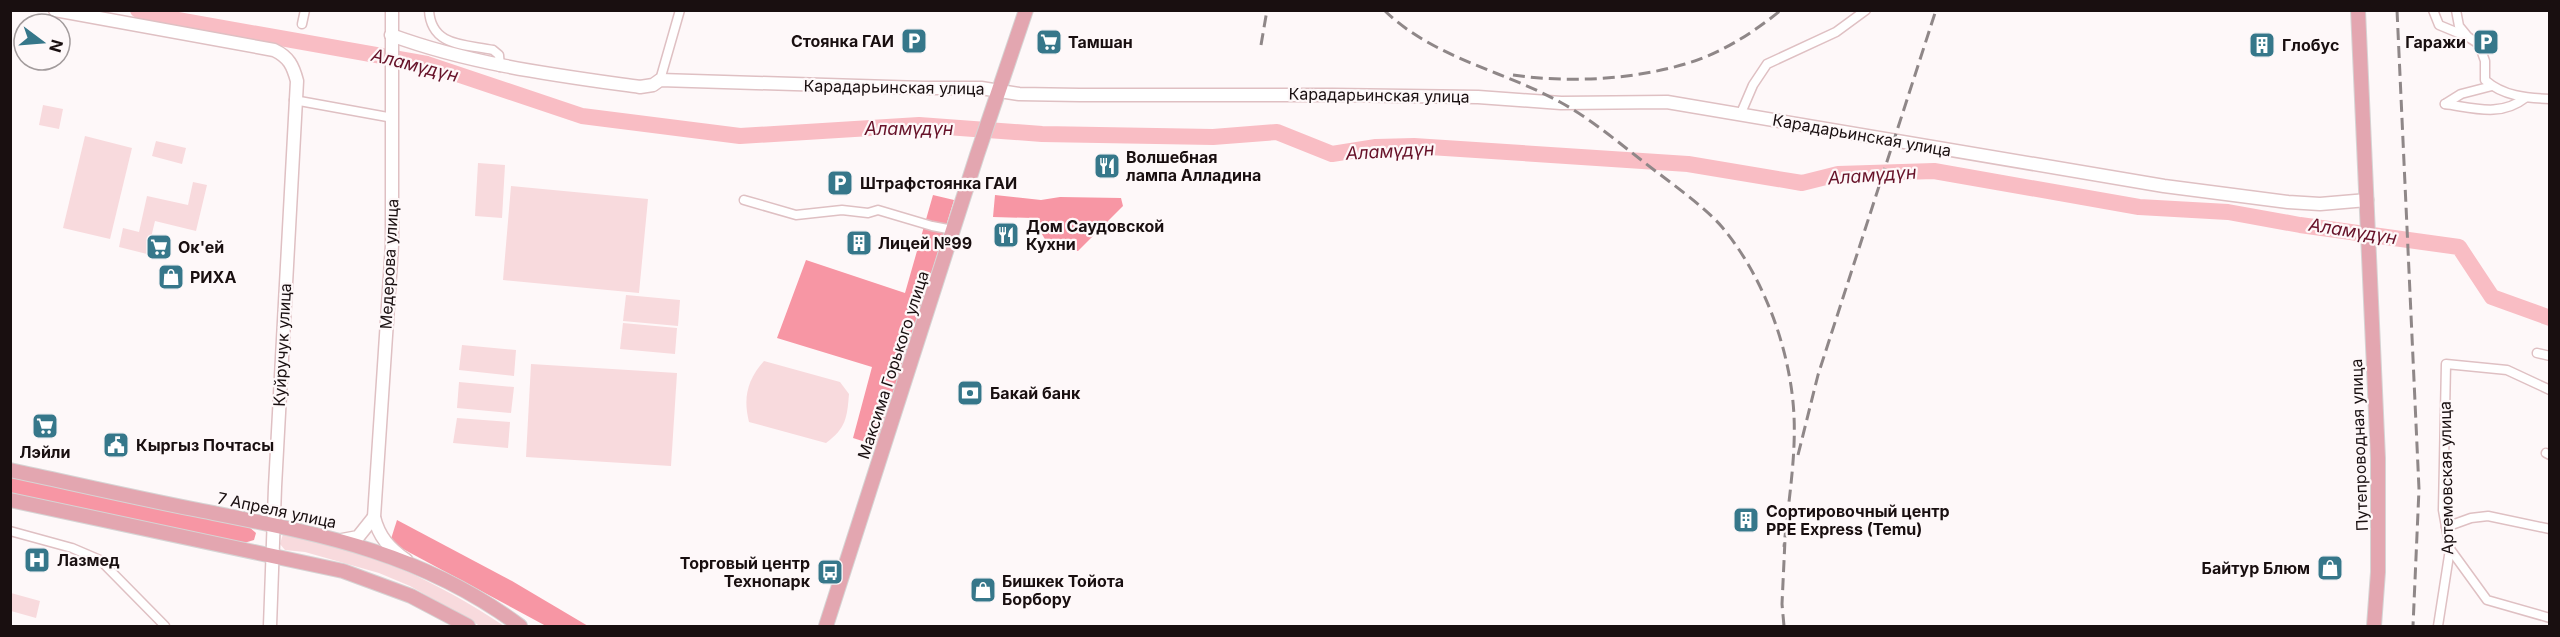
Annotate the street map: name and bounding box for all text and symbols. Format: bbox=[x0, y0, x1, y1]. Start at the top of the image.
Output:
north arrow bbox=[12, 12, 72, 72]
parking icon: Стоянка ГАИ bbox=[899, 26, 929, 56]
supermarket icon: Тамшан bbox=[1034, 27, 1064, 57]
parking icon: Гаражи bbox=[2471, 27, 2501, 57]
building icon: Глобус bbox=[2247, 30, 2277, 60]
place label: Стоянка ГАИ bbox=[791, 31, 894, 51]
place label: Тамшан bbox=[1068, 32, 1133, 52]
place label: Гаражи bbox=[2405, 32, 2466, 52]
place label: Глобус bbox=[2282, 35, 2339, 55]
text: N bbox=[45, 38, 68, 55]
water label: Аламүдүн bbox=[368, 44, 461, 86]
street label: Карадарьинская улица bbox=[803, 75, 985, 99]
street label: Карадарьинская улица bbox=[1288, 83, 1470, 107]
street label: Карадарьинская улица bbox=[1771, 109, 1953, 161]
water label: Аламүдүн bbox=[864, 118, 954, 139]
water label: Аламүдүн bbox=[1344, 138, 1435, 164]
place label: Волшебная лампа Алладина bbox=[1126, 147, 1261, 185]
restaurant icon: Волшебная лампа Алладина bbox=[1092, 151, 1122, 181]
water label: Аламүдүн bbox=[1826, 161, 1917, 189]
parking icon: Штрафстоянка ГАИ bbox=[825, 168, 855, 198]
place label: Штрафстоянка ГАИ bbox=[860, 173, 1017, 193]
street label: Медерова улица bbox=[376, 198, 402, 330]
water label: Аламүдүн bbox=[2306, 214, 2399, 248]
place label: Дом Саудовской Кухни bbox=[1026, 216, 1164, 254]
restaurant icon: Дом Саудовской Кухни bbox=[991, 220, 1021, 250]
building icon: Лицей №99 bbox=[844, 228, 874, 258]
supermarket icon: Ок'ей bbox=[144, 232, 174, 262]
place label: Лицей №99 bbox=[878, 233, 972, 253]
place label: Ок'ей bbox=[178, 237, 224, 257]
shop icon: РИХА bbox=[156, 262, 186, 292]
place label: РИХА bbox=[190, 267, 236, 287]
street label: Максима Горького улица bbox=[853, 268, 933, 462]
street label: Куйручук улица bbox=[269, 283, 295, 407]
street label: Путепроводная улица bbox=[2346, 358, 2372, 532]
bank icon: Бакай банк bbox=[955, 378, 985, 408]
place label: Бакай банк bbox=[990, 383, 1081, 403]
street label: Артемовская улица bbox=[2435, 401, 2457, 555]
supermarket icon: Лэйли bbox=[30, 411, 60, 441]
public building icon: Кыргыз Почтасы bbox=[101, 430, 131, 460]
place label: Кыргыз Почтасы bbox=[136, 435, 274, 455]
place label: Лэйли bbox=[20, 442, 70, 462]
street label: 7 Апреля улица bbox=[216, 488, 338, 532]
place label: Сортировочный центр PPE Express (Temu) bbox=[1766, 501, 1950, 539]
building icon: Сортировочный центр PPE Express (Temu) bbox=[1731, 505, 1761, 535]
hospital icon: Лазмед bbox=[22, 545, 52, 575]
place label: Лазмед bbox=[57, 550, 120, 570]
place label: Торговый центр Технопарк bbox=[680, 553, 811, 591]
shop icon: Байтур Блюм bbox=[2315, 553, 2345, 583]
bus stop icon: Торговый центр Технопарк bbox=[815, 557, 845, 587]
place label: Байтур Блюм bbox=[2202, 558, 2310, 578]
place label: Бишкек Тойота Борбору bbox=[1002, 571, 1124, 609]
shop icon: Бишкек Тойота Борбору bbox=[968, 575, 998, 605]

